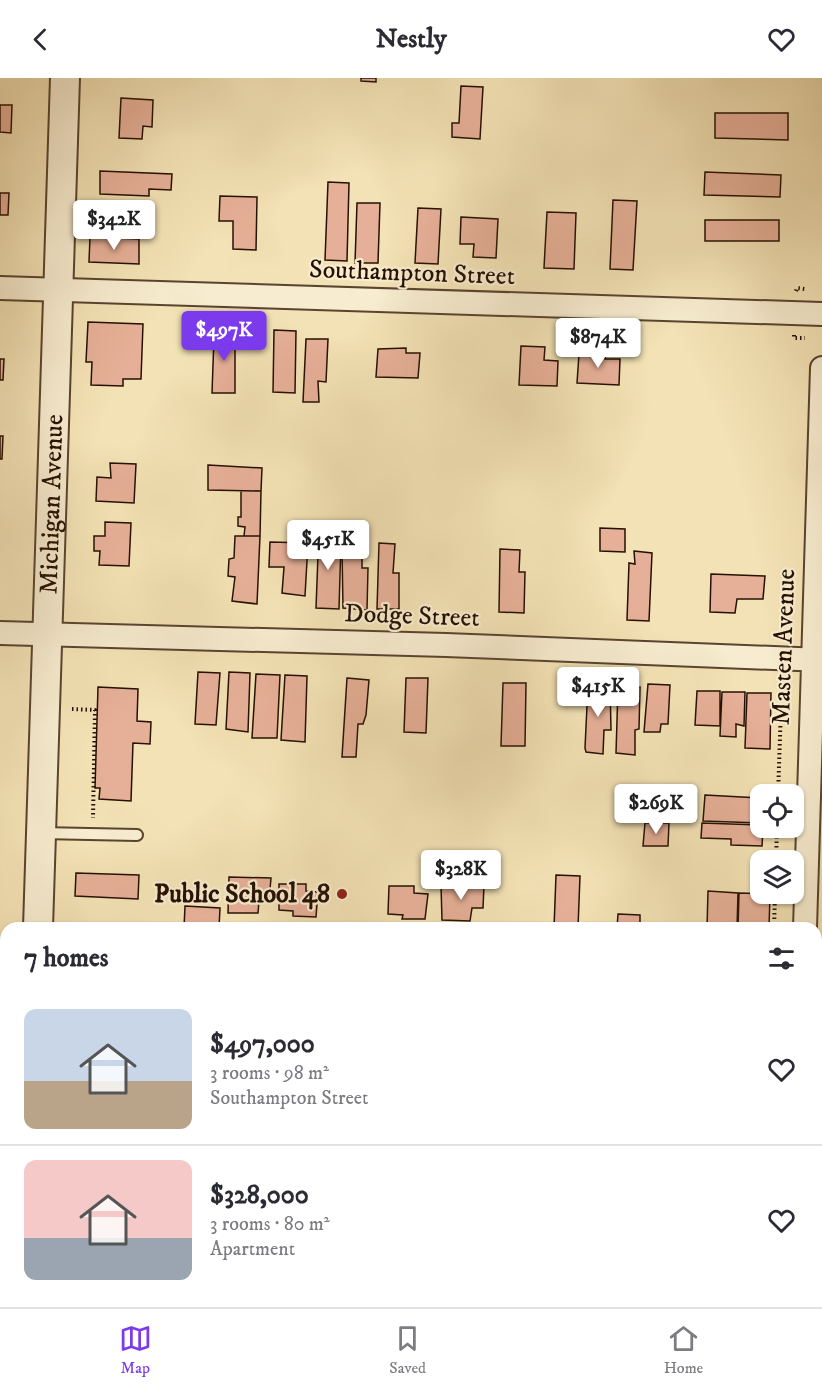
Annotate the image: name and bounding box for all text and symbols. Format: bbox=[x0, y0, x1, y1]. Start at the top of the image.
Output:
text: Nestly bbox=[375, 22, 447, 56]
icon: back bbox=[24, 23, 57, 56]
icon: heart bbox=[765, 23, 798, 56]
pin: $342K bbox=[72, 200, 156, 251]
text: $342K bbox=[87, 207, 141, 232]
street label: Southampton Street bbox=[308, 253, 516, 293]
pin: $497K bbox=[182, 311, 266, 362]
text: $497K bbox=[196, 318, 253, 343]
pin: $874K bbox=[556, 318, 640, 369]
text: $874K bbox=[570, 325, 626, 350]
street label: Michigan Avenue bbox=[32, 414, 71, 595]
pin: $451K bbox=[286, 520, 370, 571]
text: $451K bbox=[301, 527, 355, 552]
street label: Masten Avenue bbox=[765, 568, 803, 726]
street label: Dodge Street bbox=[344, 597, 480, 635]
pin: $415K bbox=[556, 667, 640, 718]
text: $415K bbox=[571, 674, 625, 699]
pin: $269K bbox=[614, 784, 698, 835]
map controls bbox=[750, 784, 804, 904]
button: locate bbox=[750, 784, 804, 838]
text: $269K bbox=[628, 791, 684, 816]
pin: $328K bbox=[419, 850, 503, 901]
button: layers bbox=[750, 850, 804, 904]
text: $328K bbox=[435, 857, 487, 882]
place label: Public School 48 bbox=[154, 878, 330, 911]
marker: Public School 48 bbox=[335, 887, 349, 901]
text: 7 homes bbox=[24, 942, 108, 975]
icon: filters bbox=[765, 942, 798, 975]
text: $497,000 bbox=[210, 1028, 315, 1061]
icon: home bbox=[72, 1033, 144, 1105]
icon: heart bbox=[765, 1053, 798, 1086]
text: 3 rooms · 98 m² bbox=[210, 1061, 329, 1086]
text: Southampton Street bbox=[210, 1086, 369, 1111]
text: $328,000 bbox=[210, 1179, 309, 1212]
icon: home bbox=[72, 1184, 144, 1256]
icon: heart bbox=[765, 1204, 798, 1237]
text: 3 rooms · 80 m² bbox=[210, 1212, 330, 1237]
text: Apartment bbox=[210, 1237, 295, 1262]
tab: Map bbox=[119, 1322, 152, 1378]
tab: Saved bbox=[389, 1322, 426, 1378]
tab: Home bbox=[664, 1322, 703, 1378]

